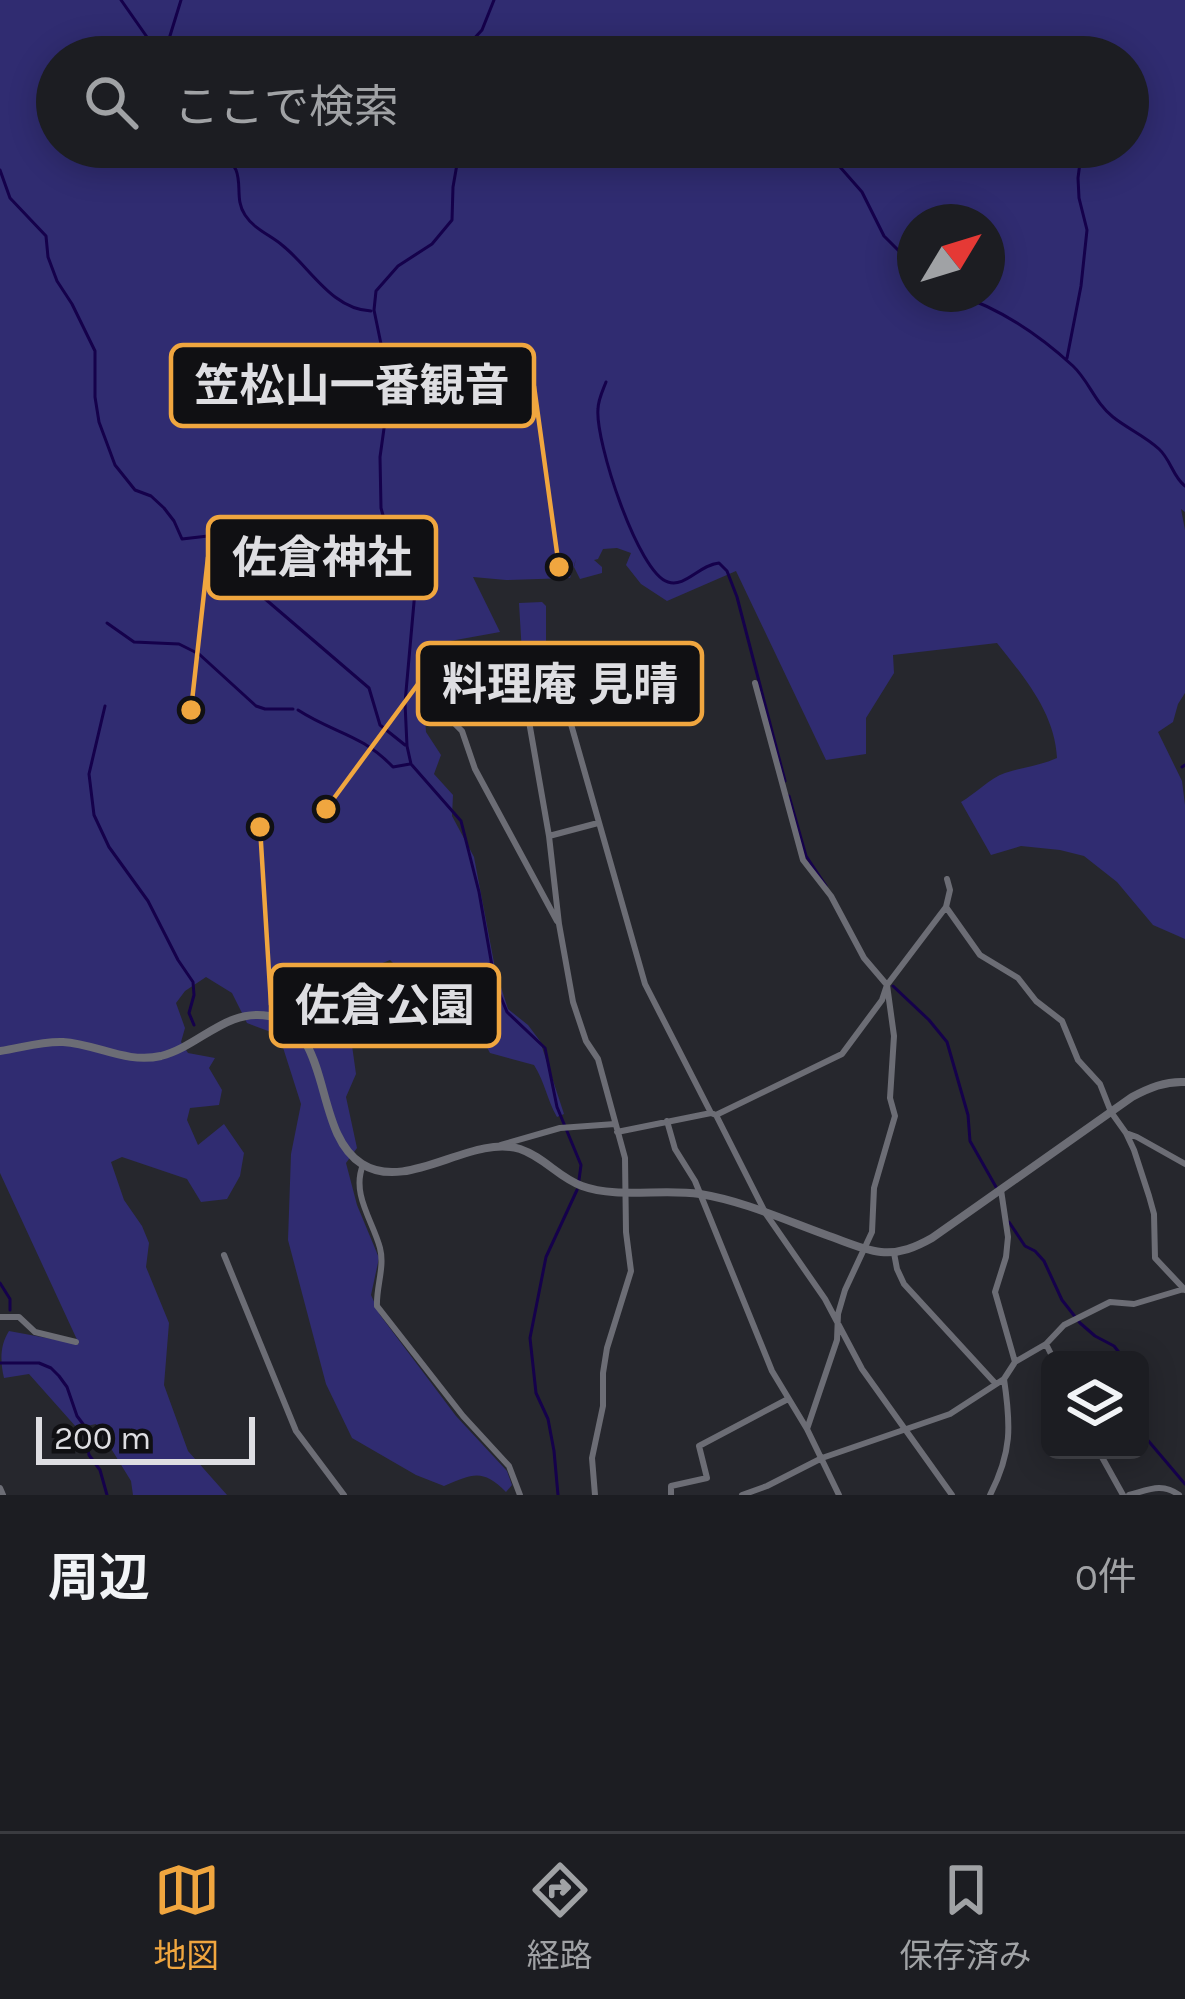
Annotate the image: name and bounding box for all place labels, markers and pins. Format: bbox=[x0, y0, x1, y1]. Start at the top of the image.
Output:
callout: 笠松山一番観音 bbox=[171, 345, 534, 426]
callout: 佐倉神社 bbox=[208, 517, 436, 598]
callout: 料理庵 見晴 bbox=[418, 643, 702, 724]
callout: 佐倉公園 bbox=[271, 965, 499, 1046]

